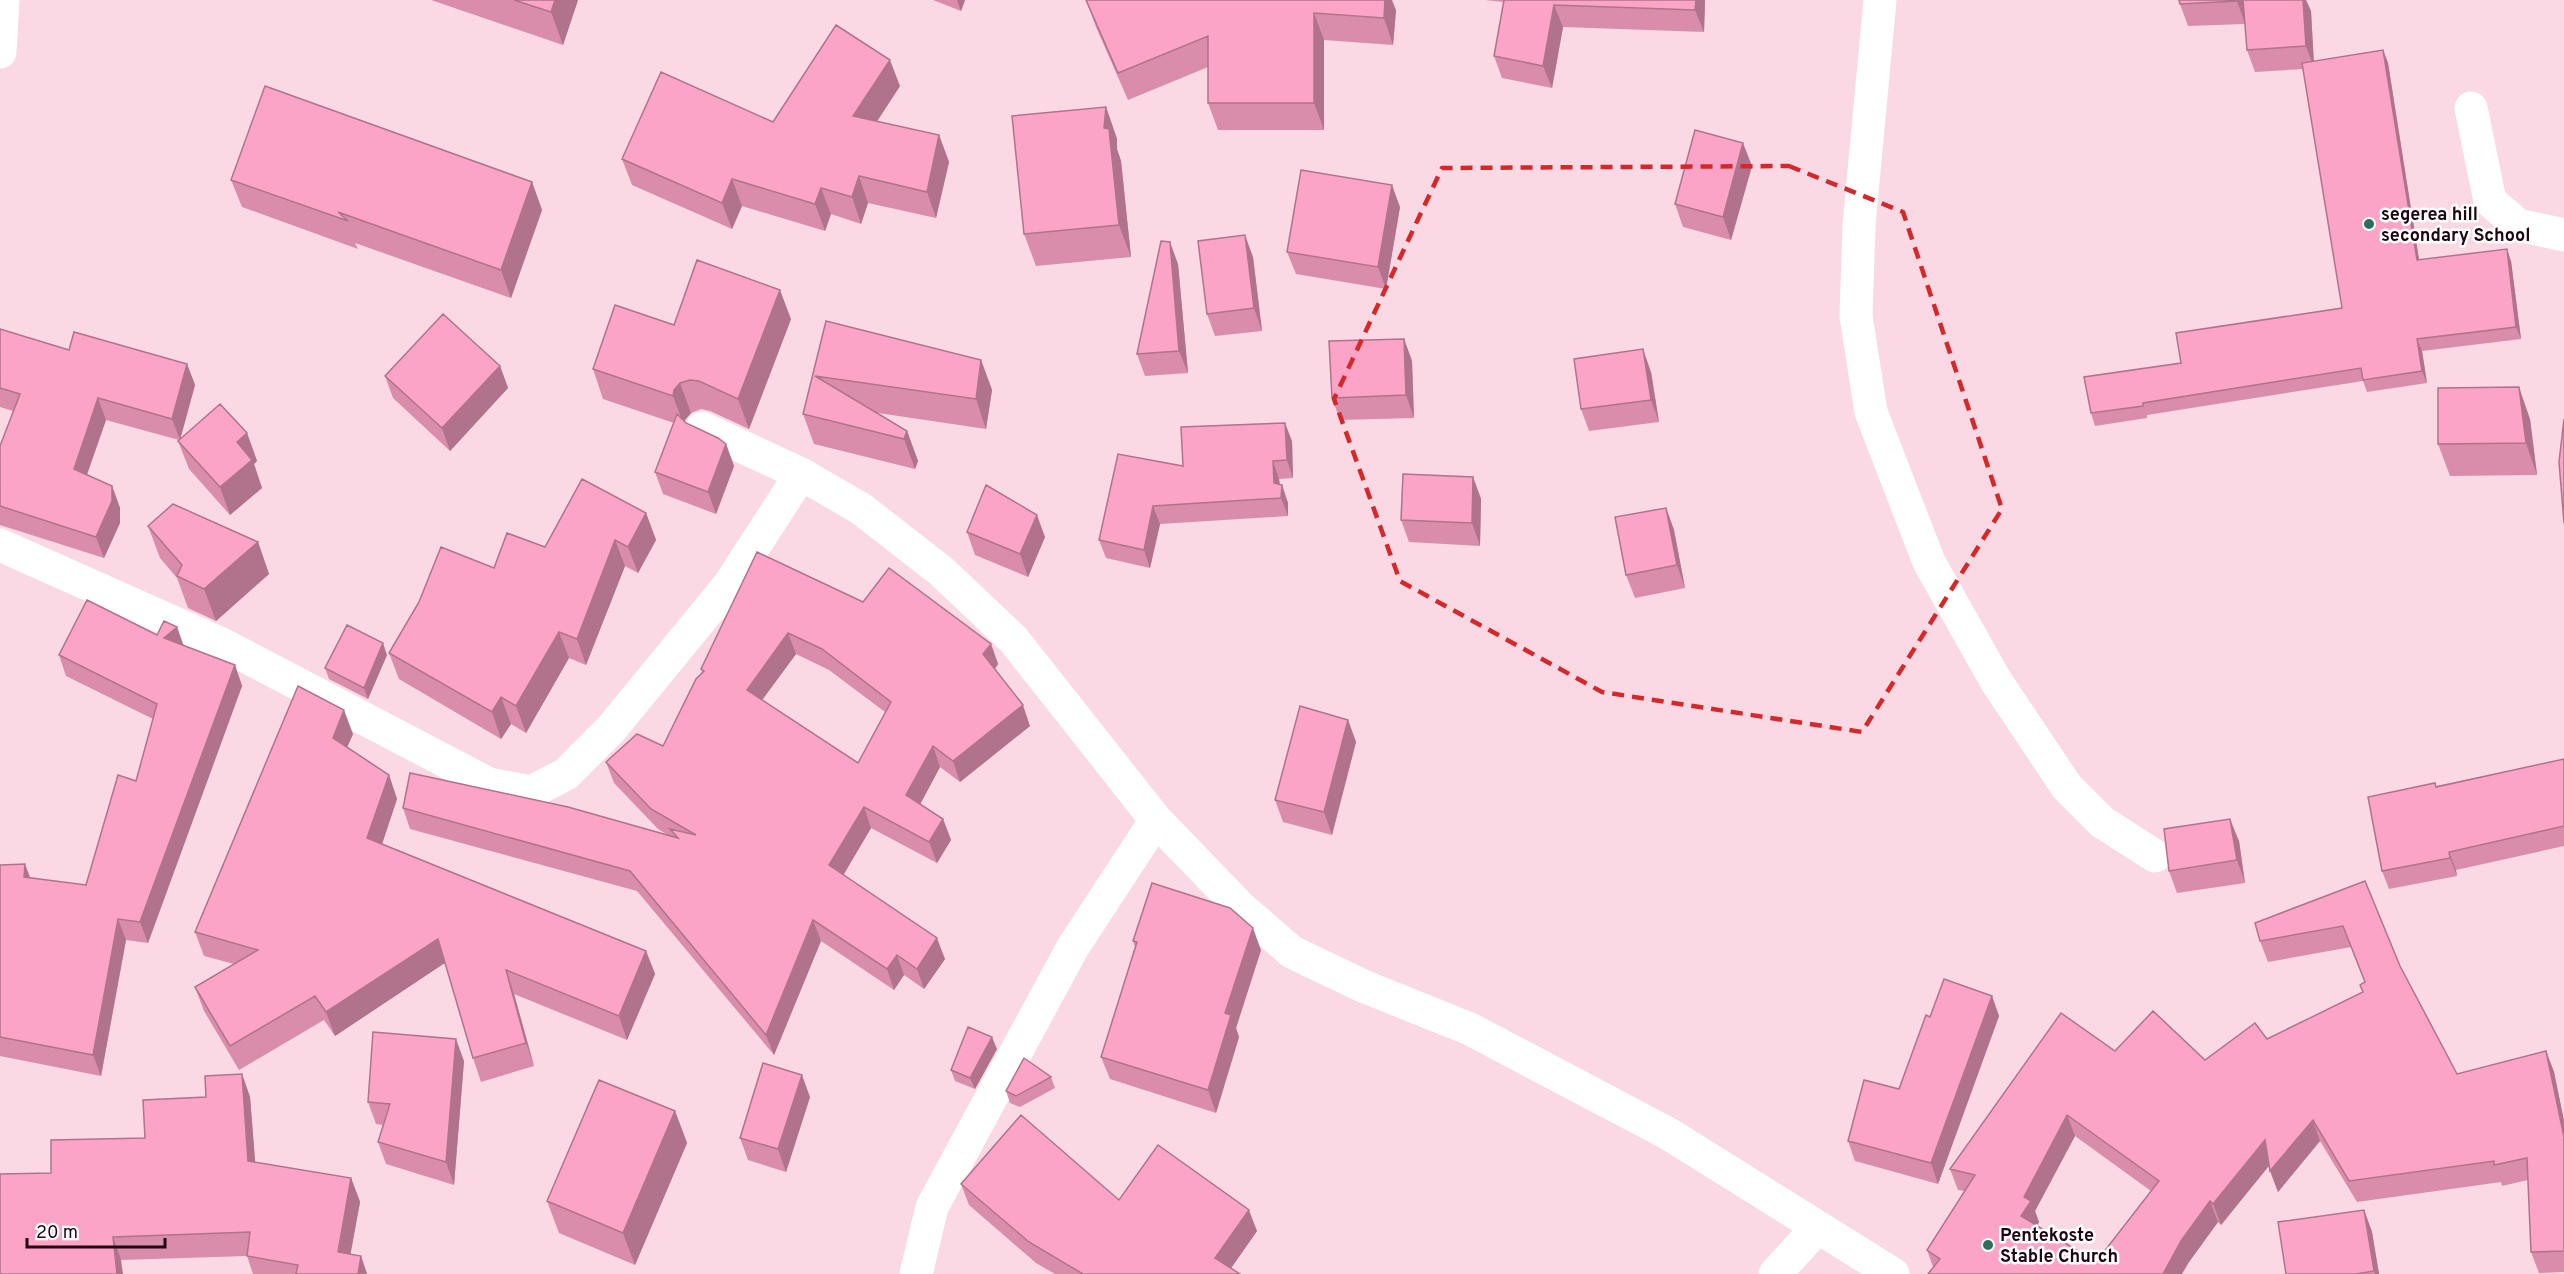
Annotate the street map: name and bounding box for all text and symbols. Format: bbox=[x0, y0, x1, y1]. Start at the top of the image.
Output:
place label: segerea hill secondary School bbox=[2381, 204, 2530, 248]
marker: segerea hill secondary School bbox=[2362, 217, 2376, 231]
scale bar bbox=[27, 1211, 165, 1249]
text: 20 m bbox=[36, 1222, 78, 1245]
place label: Pentekoste Stable Church bbox=[2000, 1225, 2118, 1269]
marker: Pentekoste Stable Church bbox=[1981, 1238, 1995, 1252]

